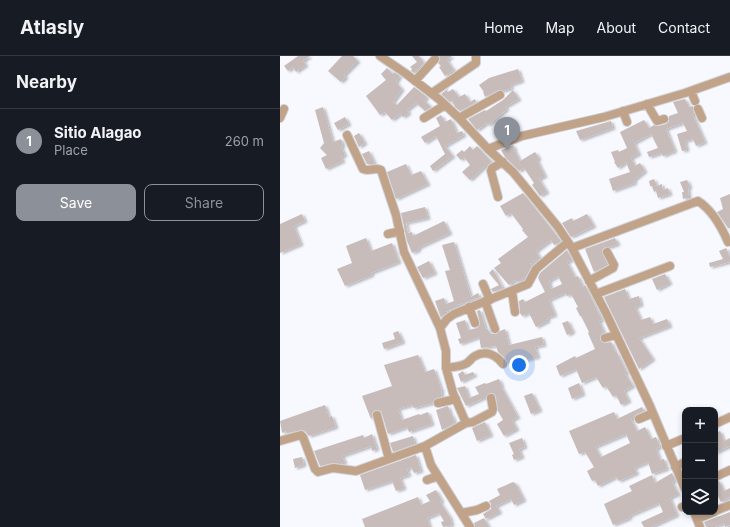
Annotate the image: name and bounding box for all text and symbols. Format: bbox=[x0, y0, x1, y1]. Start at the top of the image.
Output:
text: Atlasly bbox=[20, 16, 84, 39]
text: Home bbox=[484, 19, 523, 36]
text: Map bbox=[545, 19, 575, 36]
text: About bbox=[597, 19, 636, 36]
text: Contact bbox=[658, 19, 710, 36]
text: Nearby bbox=[16, 72, 77, 92]
pin: 1 bbox=[494, 117, 520, 150]
text: Sitio Alagao bbox=[54, 123, 142, 142]
text: 1 bbox=[26, 133, 32, 149]
text: 260 m bbox=[225, 133, 264, 149]
text: Place bbox=[54, 142, 88, 158]
button: Save bbox=[16, 184, 136, 221]
button: Share bbox=[144, 184, 264, 221]
your location bbox=[509, 355, 529, 375]
map controls bbox=[682, 407, 718, 515]
button: + bbox=[682, 407, 718, 443]
button: − bbox=[682, 443, 718, 479]
button: layers bbox=[682, 479, 718, 515]

